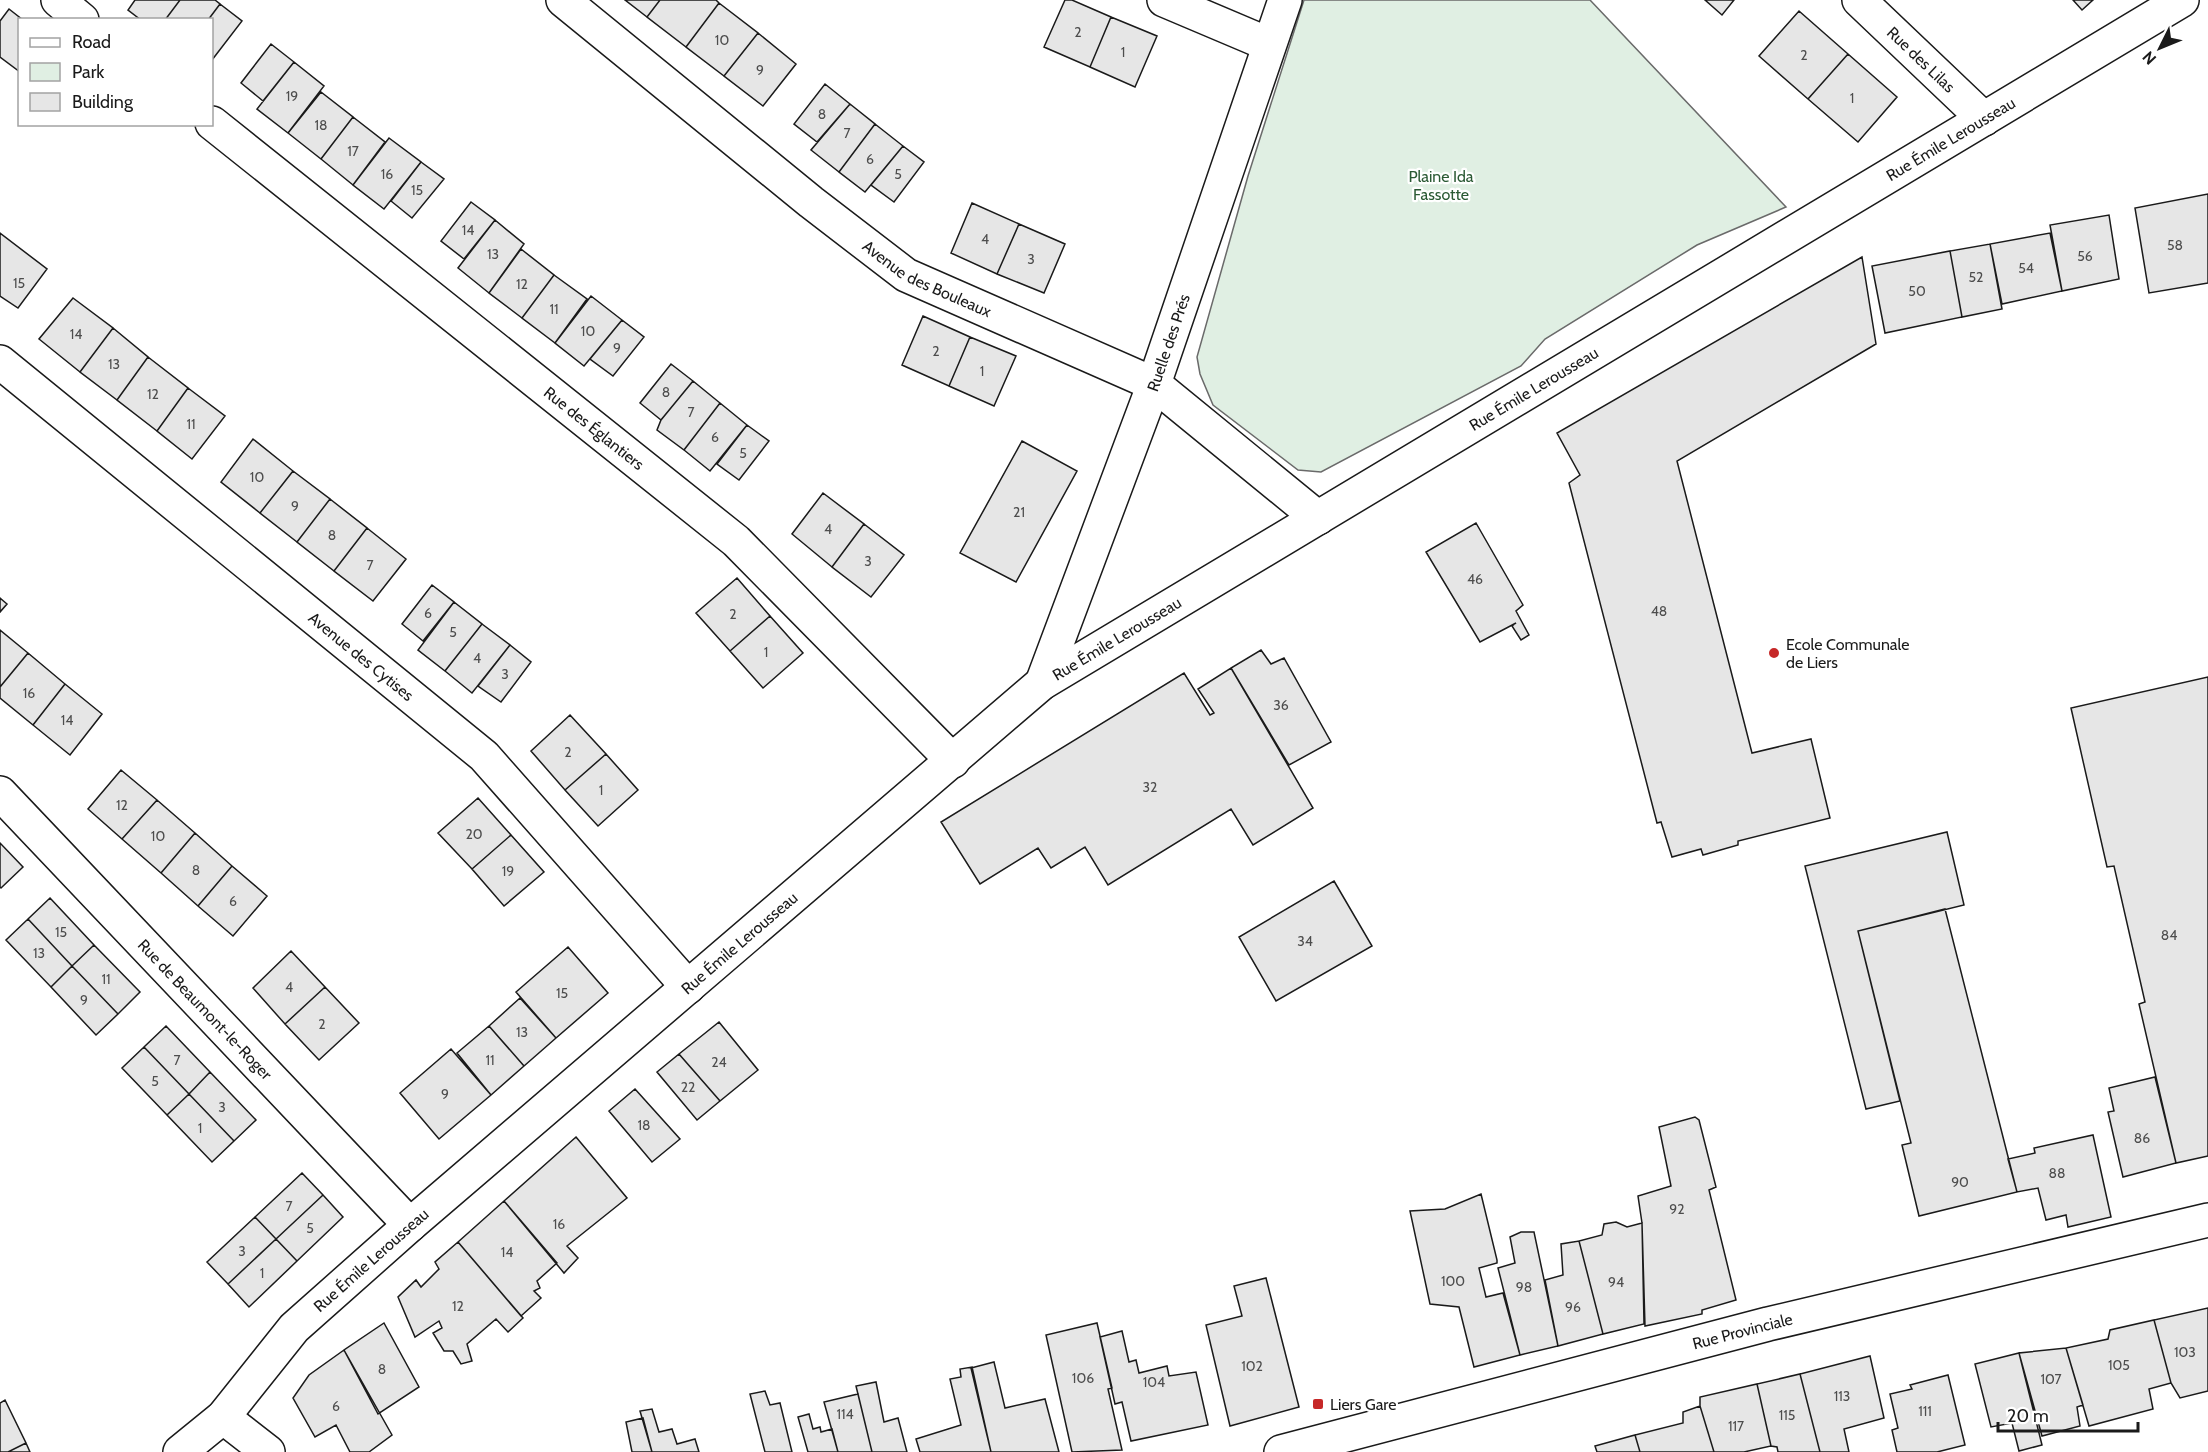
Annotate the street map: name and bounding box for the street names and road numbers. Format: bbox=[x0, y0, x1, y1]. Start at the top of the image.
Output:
street label: Rue des Lilas bbox=[1883, 23, 1959, 97]
street label: Rue Émile Lerousseau bbox=[1883, 93, 2019, 185]
street label: Avenue des Bouleaux bbox=[859, 236, 995, 321]
street label: Ruelle des Prés bbox=[1143, 291, 1194, 394]
street label: Rue Émile Lerousseau bbox=[1466, 343, 1602, 435]
street label: Rue des Églantiers bbox=[540, 383, 648, 474]
street label: Rue Émile Lerousseau bbox=[1049, 593, 1185, 685]
street label: Avenue des Cytises bbox=[305, 608, 418, 705]
street label: Rue Émile Lerousseau bbox=[677, 888, 801, 998]
street label: Rue de Beaumont-le-Roger bbox=[134, 935, 276, 1084]
street label: Rue Émile Lerousseau bbox=[310, 1204, 433, 1316]
street label: Rue Provinciale bbox=[1690, 1310, 1794, 1353]

